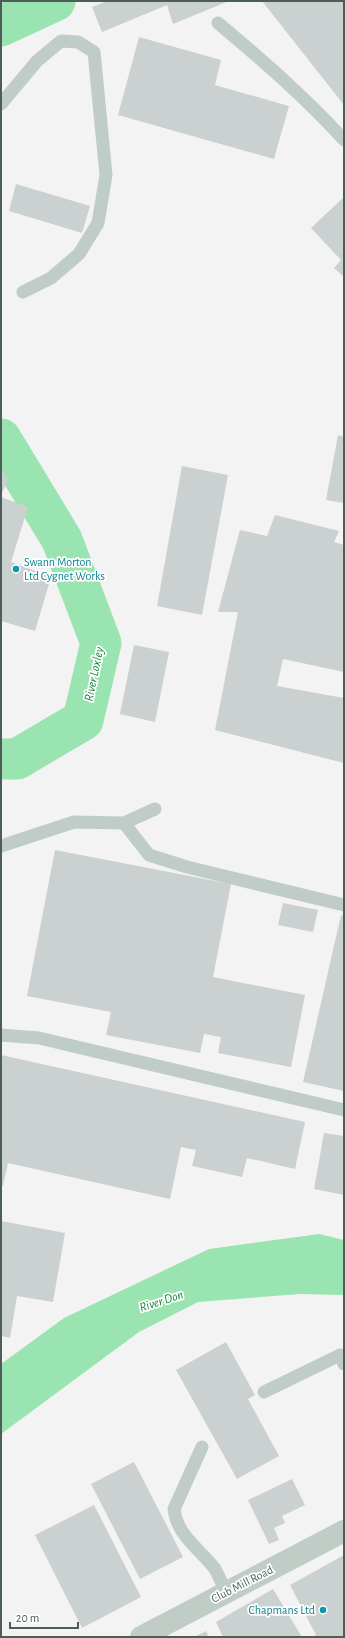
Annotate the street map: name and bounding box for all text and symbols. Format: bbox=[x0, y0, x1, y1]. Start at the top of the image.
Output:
place label: Swann Morton Ltd Cygnet Works bbox=[24, 556, 105, 583]
marker: Swann Morton Ltd Cygnet Works bbox=[11, 564, 21, 574]
water label: River Loxley bbox=[82, 645, 107, 703]
water label: River Don bbox=[138, 1288, 185, 1315]
street label: Club Mill Road bbox=[209, 1563, 275, 1605]
scale bar bbox=[10, 1604, 78, 1630]
place label: Chapmans Ltd bbox=[248, 1604, 315, 1616]
marker: Chapmans Ltd bbox=[318, 1605, 328, 1615]
text: 20 m bbox=[16, 1612, 39, 1624]

